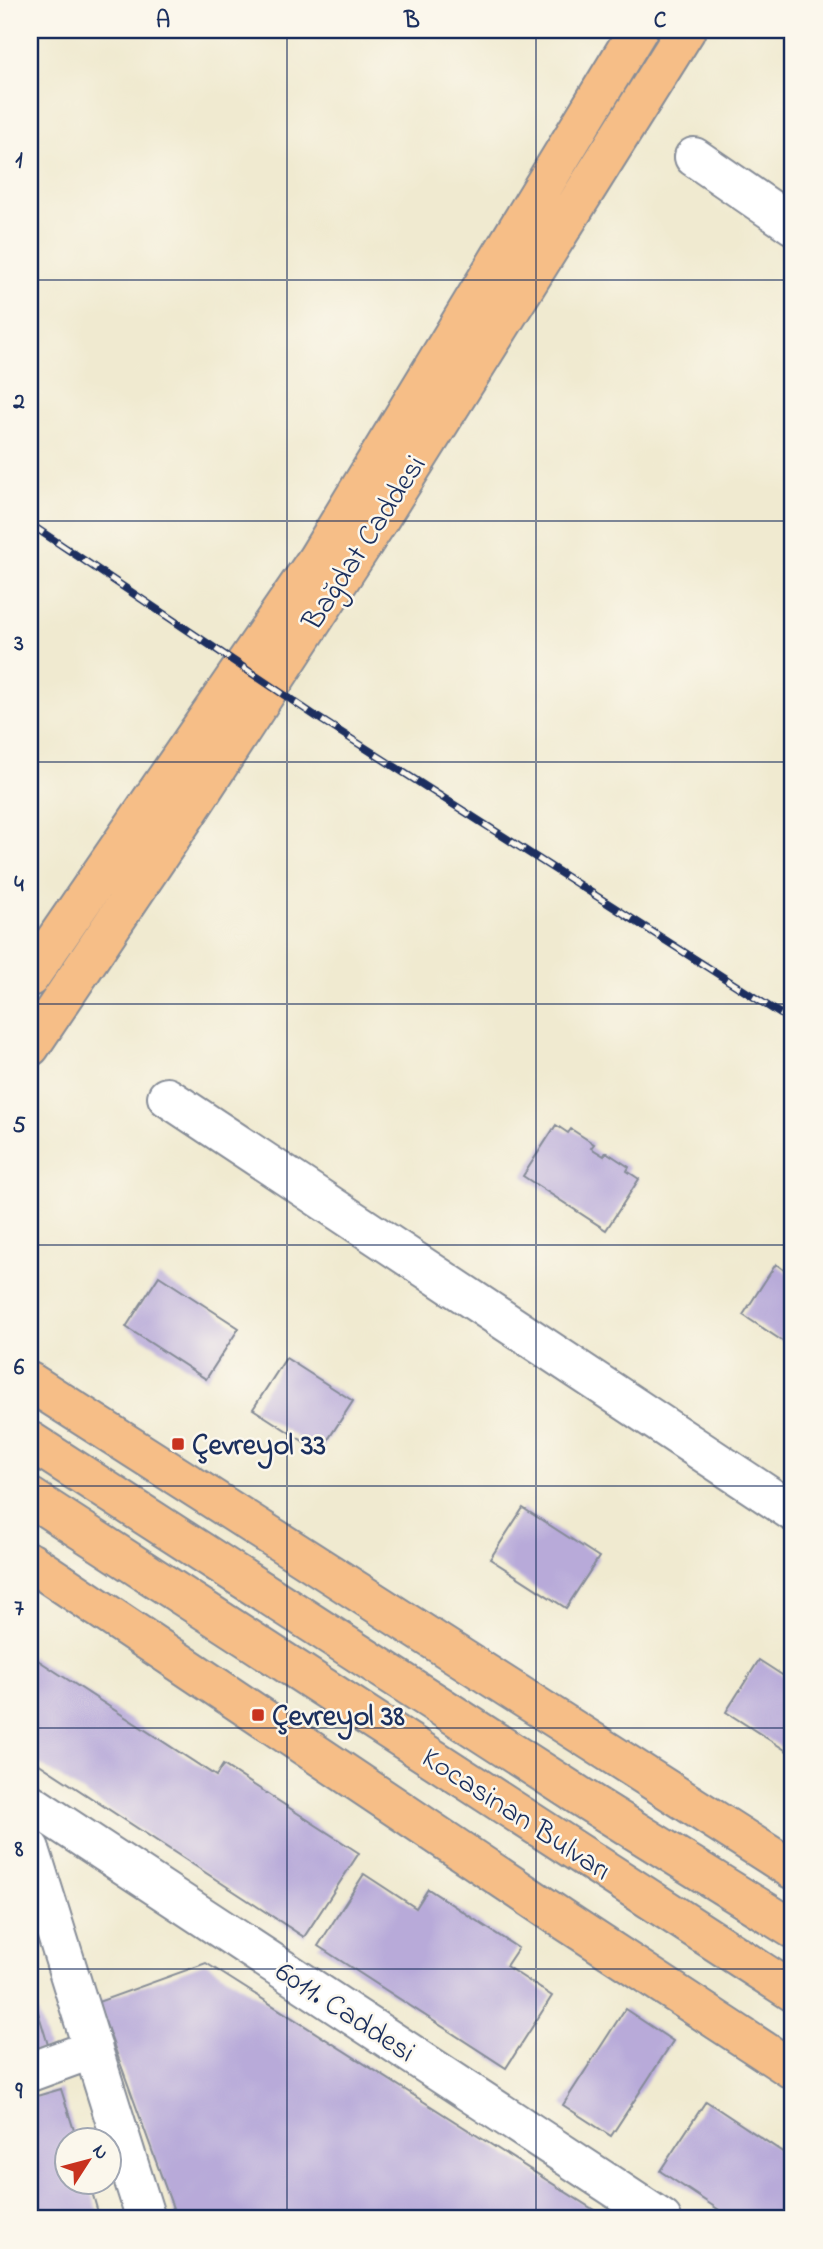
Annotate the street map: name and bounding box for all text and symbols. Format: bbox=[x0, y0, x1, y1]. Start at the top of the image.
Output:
text: A bbox=[156, 5, 170, 38]
text: B bbox=[403, 5, 420, 38]
text: C bbox=[654, 5, 667, 38]
text: 1 bbox=[15, 145, 23, 178]
text: 2 bbox=[12, 386, 25, 419]
street label: Bağdat Caddesi bbox=[292, 447, 439, 641]
text: 3 bbox=[13, 628, 24, 661]
text: 4 bbox=[14, 869, 24, 902]
text: 5 bbox=[12, 1110, 26, 1143]
text: 6 bbox=[14, 1352, 25, 1385]
place label: Çevreyol 33 bbox=[192, 1425, 326, 1469]
marker: Çevreyol 33 bbox=[170, 1436, 186, 1452]
text: 7 bbox=[14, 1593, 24, 1626]
place label: Çevreyol 38 bbox=[272, 1696, 405, 1740]
marker: Çevreyol 38 bbox=[250, 1707, 266, 1723]
street label: Kocasinan Bulvarı bbox=[412, 1738, 619, 1893]
text: 8 bbox=[14, 1834, 24, 1867]
street label: 6011. Caddesi bbox=[266, 1952, 423, 2075]
text: 9 bbox=[15, 2076, 24, 2109]
north arrow bbox=[52, 2126, 122, 2196]
text: N bbox=[85, 2139, 115, 2166]

